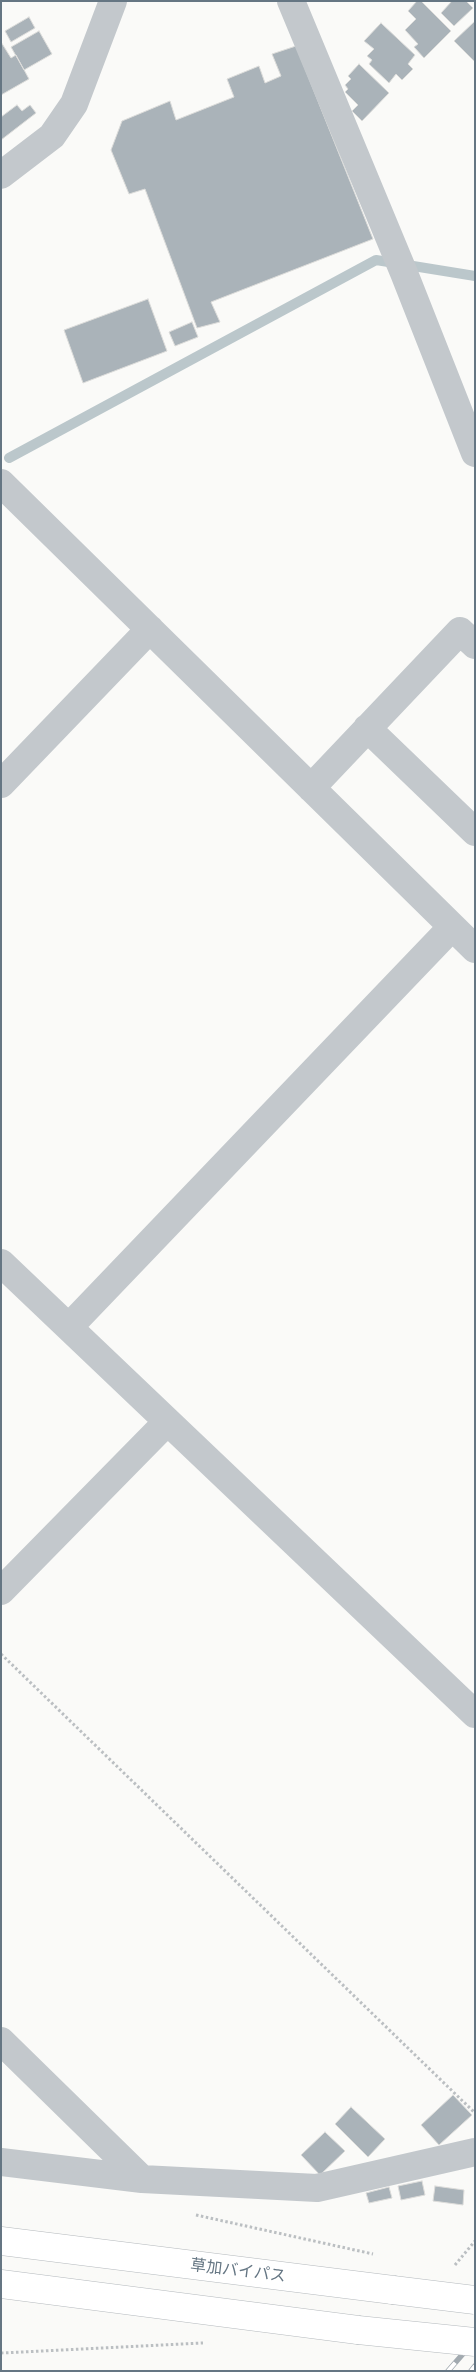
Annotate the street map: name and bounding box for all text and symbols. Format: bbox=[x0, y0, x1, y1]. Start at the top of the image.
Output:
street label: 草加バイパス bbox=[189, 2256, 287, 2286]

